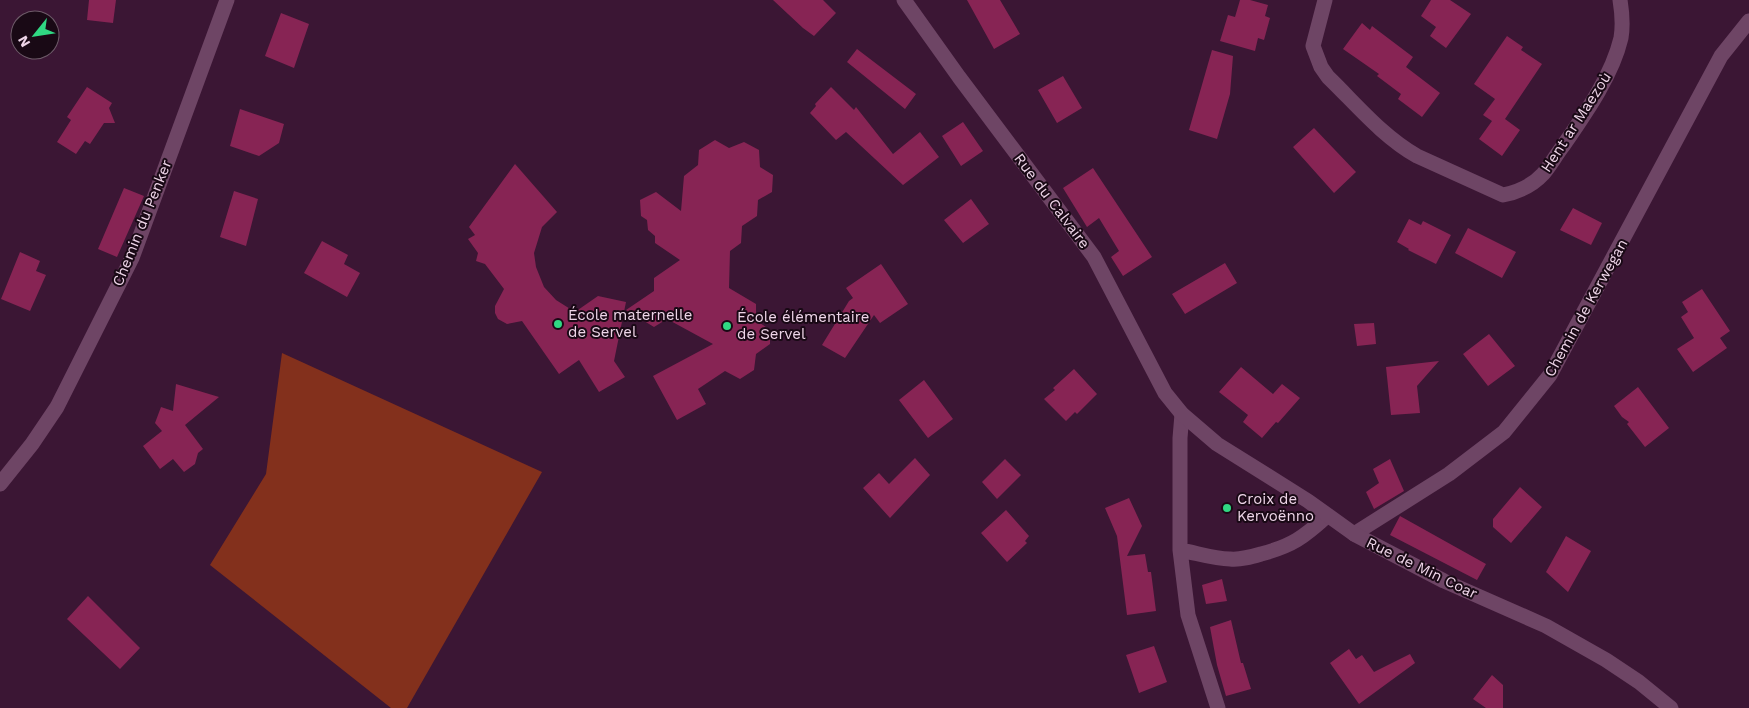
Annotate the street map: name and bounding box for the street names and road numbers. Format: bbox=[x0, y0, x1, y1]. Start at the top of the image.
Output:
street label: Hent ar Maezoù bbox=[1537, 69, 1615, 175]
street label: Rue du Calvaire bbox=[1010, 150, 1094, 252]
street label: Chemin du Penker bbox=[108, 157, 176, 289]
street label: Chemin de Kerwegan bbox=[1541, 236, 1631, 380]
street label: Rue de Min Coar bbox=[1364, 533, 1480, 603]

